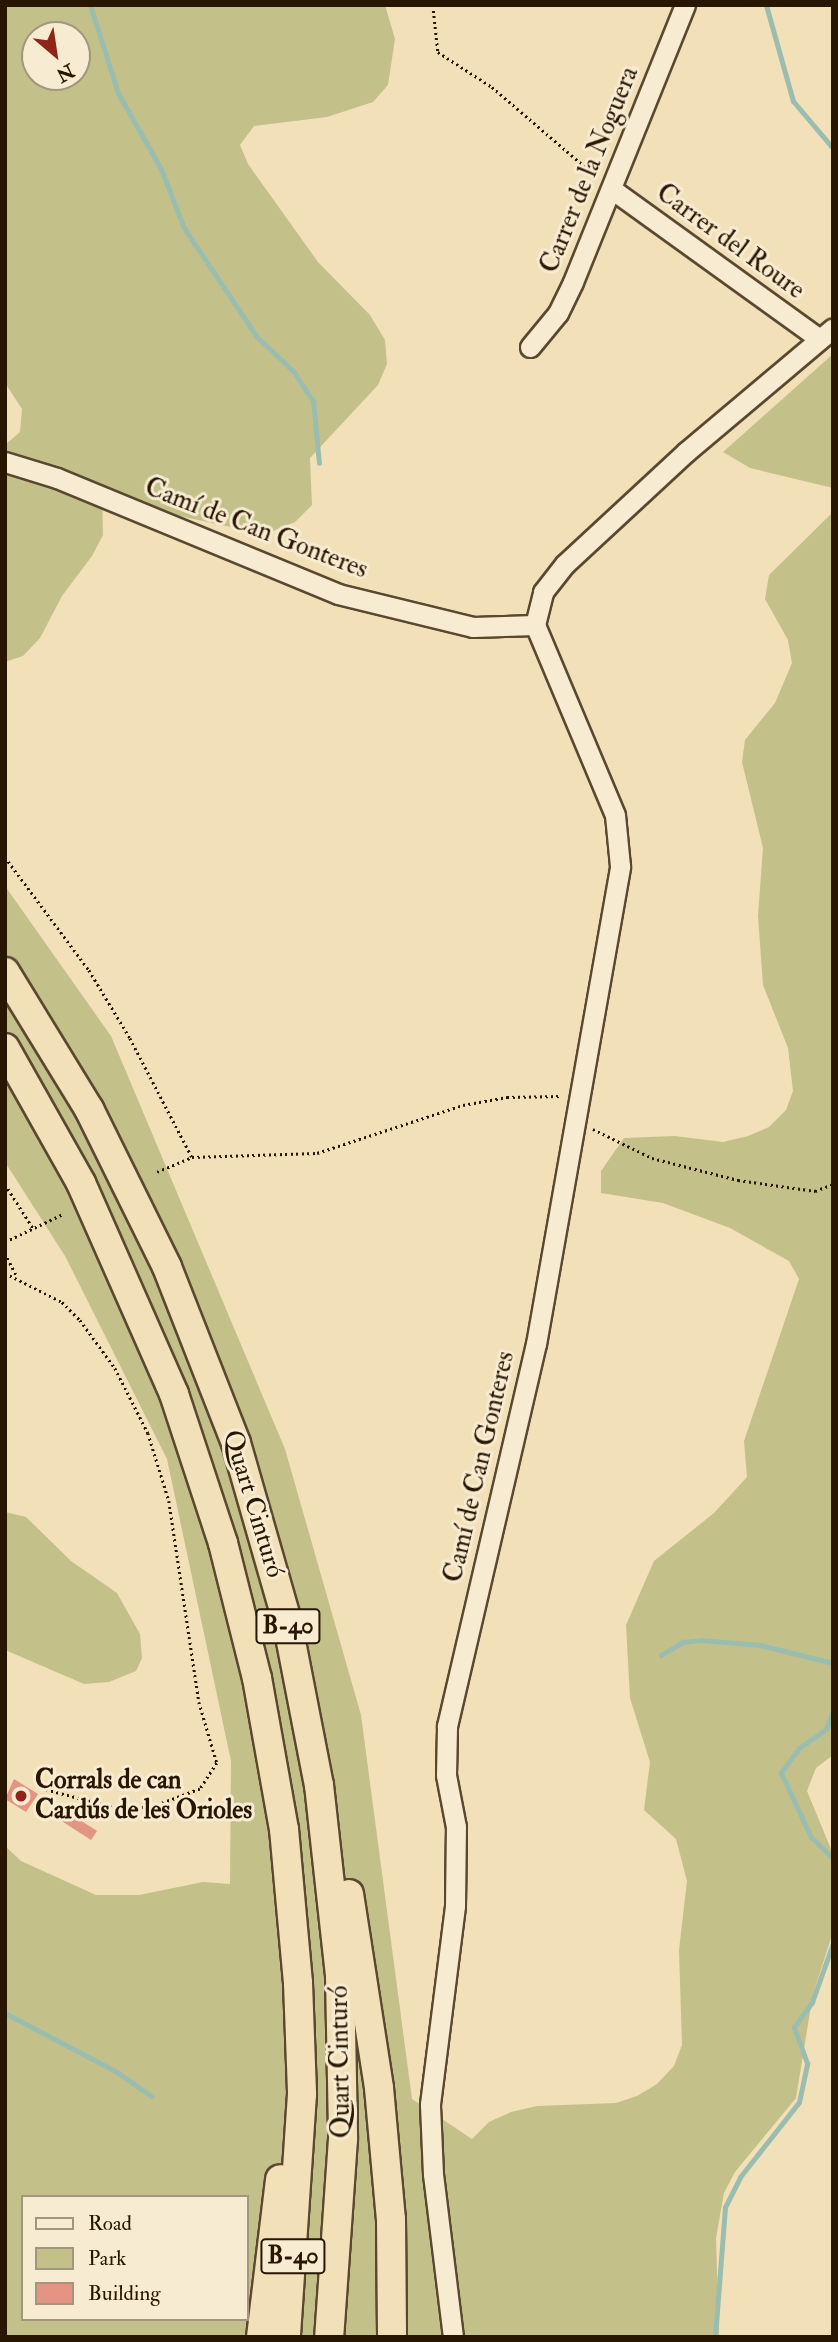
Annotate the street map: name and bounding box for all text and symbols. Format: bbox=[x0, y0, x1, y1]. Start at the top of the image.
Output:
north arrow bbox=[21, 21, 91, 91]
text: N bbox=[52, 58, 78, 87]
street label: Carrer de la Noguera bbox=[534, 62, 646, 278]
street label: Carrer del Roure bbox=[650, 178, 810, 306]
street label: Camí de Can Gonteres bbox=[140, 472, 372, 586]
street label: Camí de Can Gonteres bbox=[438, 1348, 522, 1586]
street label: Quart Cinturó bbox=[216, 1426, 290, 1582]
road number: B-40 bbox=[255, 1606, 321, 1646]
place label: Corrals de can Cardús de les Orioles bbox=[35, 1765, 252, 1826]
marker: Corrals de can Cardús de les Orioles bbox=[13, 1788, 29, 1804]
street label: Quart Cinturó bbox=[324, 1985, 358, 2139]
legend bbox=[21, 2195, 248, 2321]
text: Road bbox=[88, 2210, 132, 2237]
road number: B-40 bbox=[260, 2236, 326, 2276]
text: Park bbox=[88, 2245, 126, 2272]
text: Building bbox=[88, 2280, 161, 2307]

